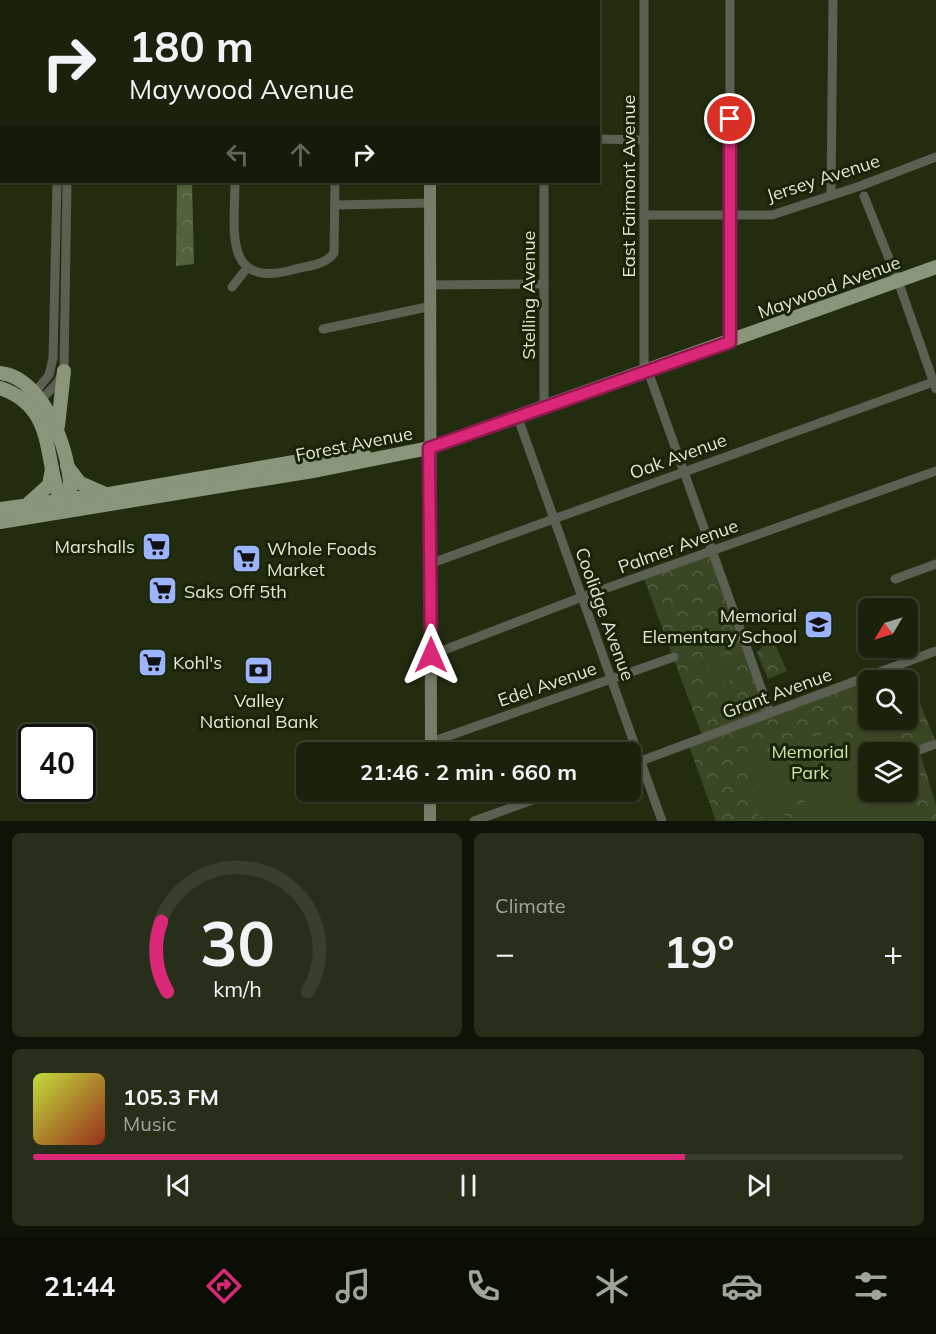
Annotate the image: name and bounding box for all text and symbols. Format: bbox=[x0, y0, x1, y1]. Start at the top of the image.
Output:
text: 180 m bbox=[129, 20, 254, 73]
icon: right bbox=[30, 24, 108, 102]
text: Maywood Avenue bbox=[129, 72, 354, 106]
pin bbox=[704, 93, 755, 144]
street label: East Fairmont Avenue bbox=[617, 95, 640, 277]
icon: arrive bbox=[713, 102, 746, 135]
icon: left bbox=[221, 138, 254, 171]
icon: ahead bbox=[284, 138, 317, 171]
icon: right bbox=[347, 138, 380, 171]
street label: Jersey Avenue bbox=[763, 149, 883, 207]
street label: Stelling Avenue bbox=[517, 231, 540, 359]
street label: Maywood Avenue bbox=[755, 251, 903, 323]
street label: Forest Avenue bbox=[293, 421, 415, 467]
street label: Oak Avenue bbox=[626, 428, 730, 484]
street label: Palmer Avenue bbox=[615, 514, 741, 578]
supermarket icon: Marshalls bbox=[140, 530, 172, 562]
place label: Marshalls bbox=[55, 535, 135, 558]
place label: Whole Foods Market bbox=[267, 537, 377, 581]
supermarket icon: Whole Foods Market bbox=[230, 542, 262, 574]
street label: Coolidge Avenue bbox=[570, 544, 640, 684]
supermarket icon: Saks Off 5th bbox=[147, 575, 179, 607]
place label: Saks Off 5th bbox=[184, 580, 287, 603]
north arrow bbox=[858, 598, 918, 658]
map controls bbox=[858, 598, 918, 802]
place label: Memorial Elementary School bbox=[642, 604, 797, 648]
school or university icon: Memorial Elementary School bbox=[802, 609, 834, 641]
position arrow bbox=[399, 623, 463, 687]
supermarket icon: Kohl's bbox=[136, 646, 168, 678]
place label: Kohl's bbox=[173, 651, 222, 674]
bank icon: Valley National Bank bbox=[243, 655, 275, 687]
street label: Edel Avenue bbox=[495, 656, 599, 712]
street label: Grant Avenue bbox=[719, 663, 835, 723]
button: search bbox=[858, 670, 918, 730]
place label: Valley National Bank bbox=[200, 689, 319, 733]
speed limit sign: 40 bbox=[18, 724, 96, 802]
park label: Memorial Park bbox=[771, 740, 849, 784]
button: layers bbox=[858, 742, 918, 802]
text: 21:46 · 2 min · 660 m bbox=[360, 758, 577, 786]
text: Climate bbox=[495, 893, 566, 918]
text: 30 bbox=[200, 903, 274, 982]
text: 19° bbox=[663, 923, 735, 979]
text: − bbox=[495, 932, 515, 973]
text: + bbox=[883, 932, 903, 973]
text: km/h bbox=[213, 975, 261, 1002]
text: 105.3 FM bbox=[123, 1083, 219, 1111]
text: Music bbox=[123, 1111, 176, 1136]
icon: previous bbox=[162, 1169, 195, 1202]
icon: pause bbox=[452, 1169, 485, 1202]
icon: next bbox=[742, 1169, 775, 1202]
icon: directions bbox=[203, 1265, 245, 1307]
icon: music bbox=[332, 1265, 374, 1307]
icon: phone bbox=[462, 1265, 504, 1307]
icon: climate bbox=[591, 1265, 633, 1307]
icon: car bbox=[721, 1265, 763, 1307]
icon: filters bbox=[850, 1265, 892, 1307]
text: 21:44 bbox=[44, 1269, 115, 1303]

